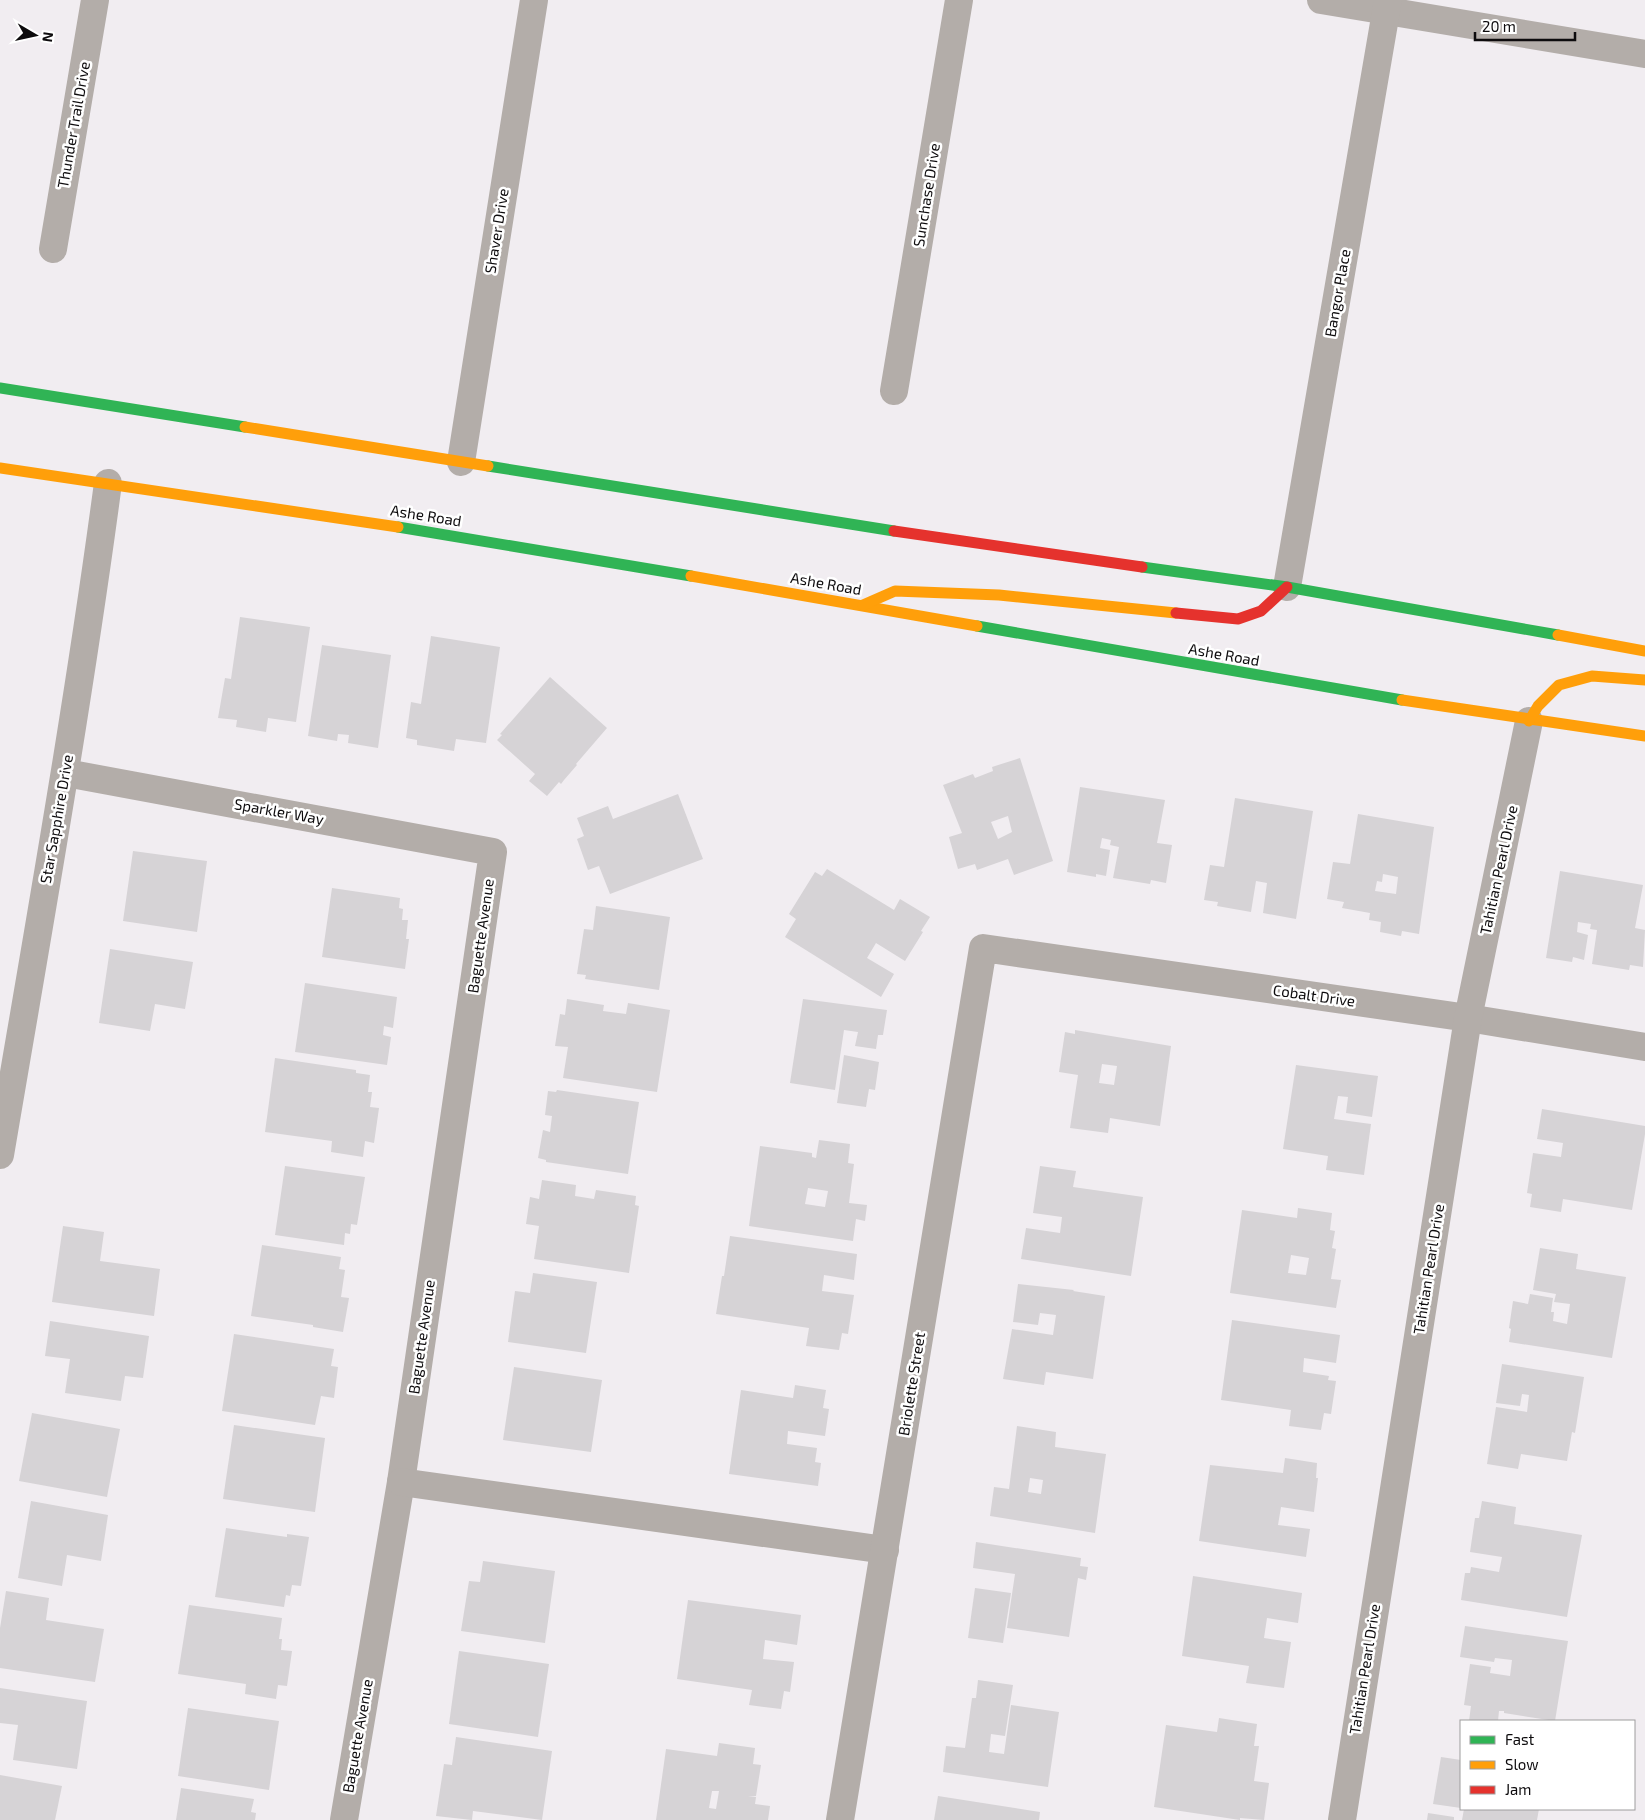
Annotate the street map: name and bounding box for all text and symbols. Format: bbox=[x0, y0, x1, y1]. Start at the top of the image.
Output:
north arrow bbox=[10, 10, 60, 60]
scale bar bbox=[1475, 10, 1575, 42]
text: 20 m bbox=[1482, 17, 1516, 35]
text: N bbox=[39, 31, 58, 43]
street label: Thunder Trail Drive bbox=[53, 60, 93, 190]
street label: Sunchase Drive bbox=[909, 142, 943, 248]
street label: Shaver Drive bbox=[480, 187, 512, 275]
street label: Bangor Place bbox=[1320, 247, 1354, 338]
street label: Ashe Road bbox=[389, 501, 463, 530]
street label: Ashe Road bbox=[789, 568, 863, 598]
street label: Ashe Road bbox=[1187, 639, 1261, 669]
street label: Star Sapphire Drive bbox=[36, 753, 76, 885]
street label: Sparkler Way bbox=[233, 794, 325, 828]
street label: Tahitian Pearl Drive bbox=[1476, 803, 1521, 936]
street label: Baguette Avenue bbox=[463, 878, 497, 994]
street label: Cobalt Drive bbox=[1272, 980, 1356, 1010]
street label: Tahitian Pearl Drive bbox=[1409, 1202, 1447, 1335]
street label: Baguette Avenue bbox=[404, 1279, 438, 1395]
street label: Briolette Street bbox=[894, 1331, 928, 1437]
street label: Tahitian Pearl Drive bbox=[1345, 1602, 1383, 1735]
street label: Baguette Avenue bbox=[338, 1678, 376, 1794]
legend bbox=[1460, 1720, 1635, 1810]
text: Fast bbox=[1505, 1730, 1535, 1748]
text: Slow bbox=[1505, 1755, 1539, 1773]
text: Jam bbox=[1505, 1780, 1531, 1798]

